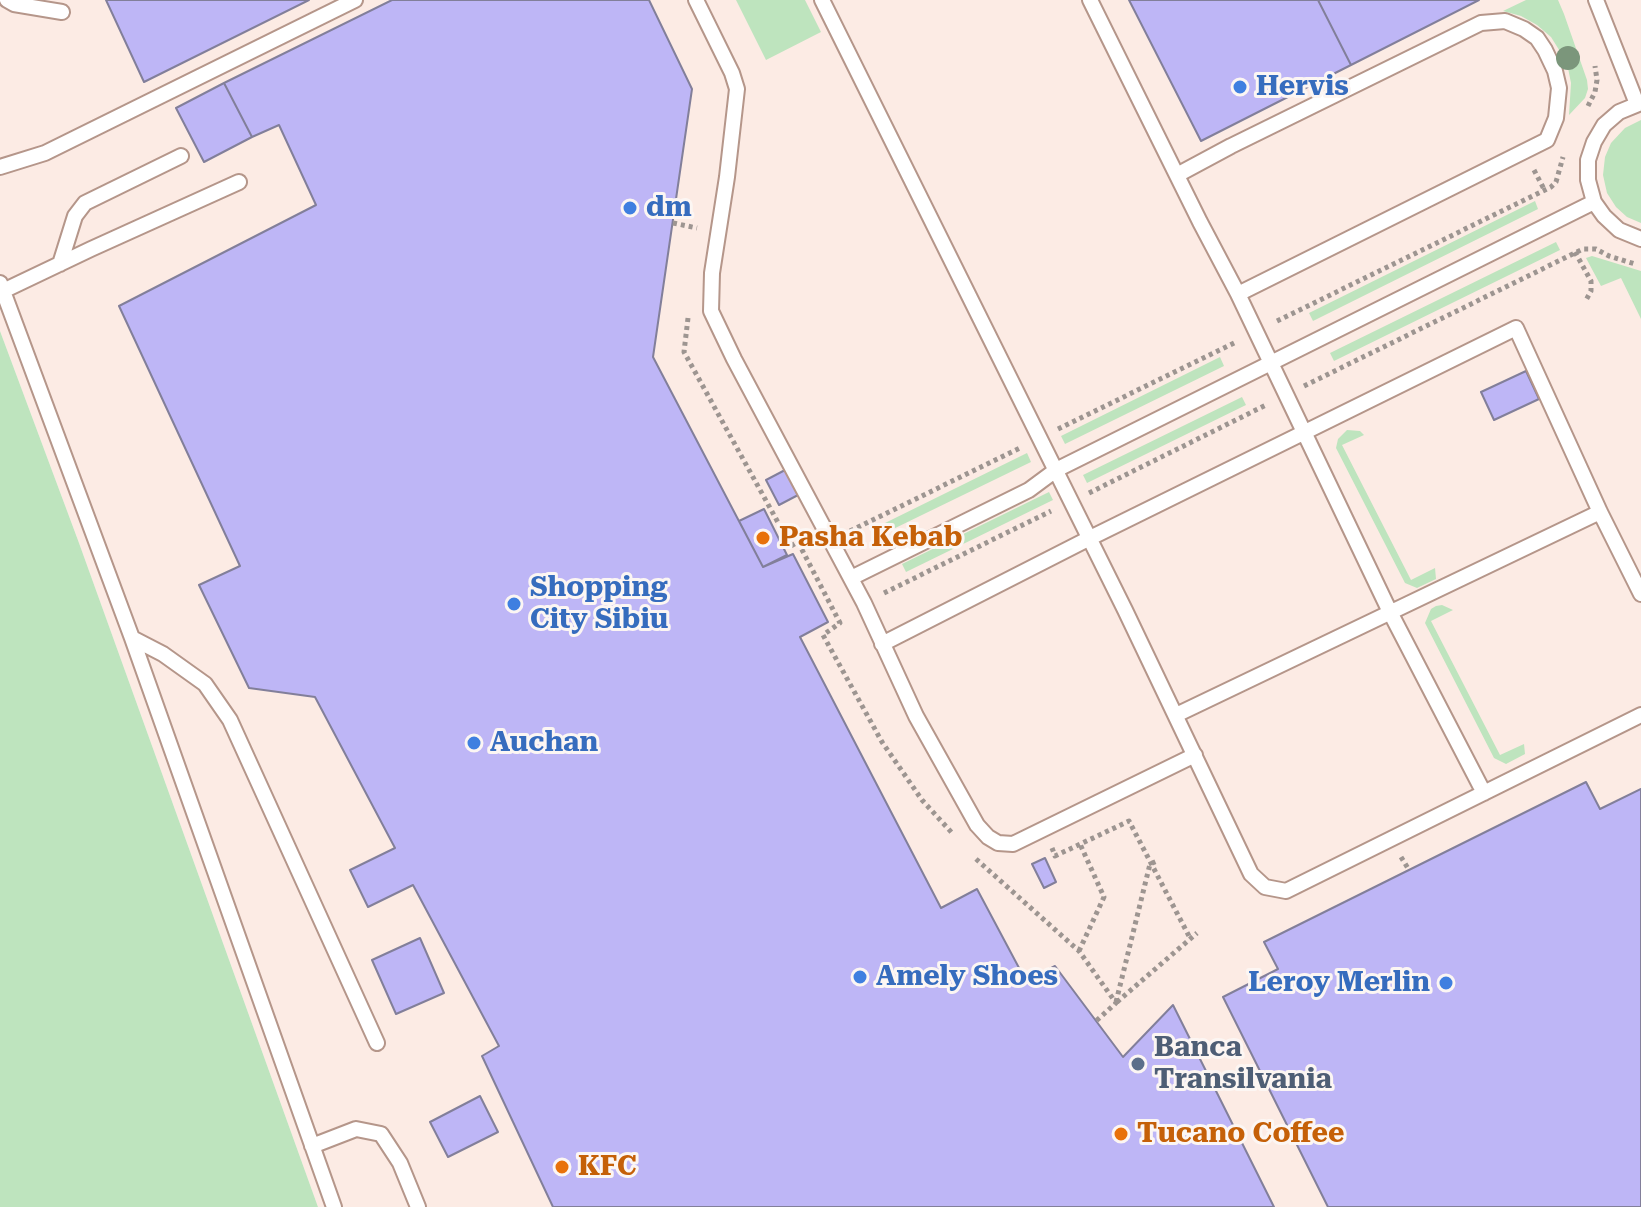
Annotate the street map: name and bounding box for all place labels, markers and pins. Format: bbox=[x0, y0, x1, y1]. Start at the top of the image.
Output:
place label: Hervis bbox=[1256, 70, 1349, 104]
marker: Hervis bbox=[1231, 78, 1249, 96]
place label: dm bbox=[646, 191, 692, 225]
marker: dm bbox=[621, 199, 639, 217]
place label: Pasha Kebab bbox=[779, 521, 962, 555]
marker: Pasha Kebab bbox=[754, 529, 772, 547]
place label: Shopping City Sibiu bbox=[530, 571, 668, 637]
marker: Shopping City Sibiu bbox=[505, 595, 523, 613]
place label: Auchan bbox=[490, 726, 598, 760]
marker: Auchan bbox=[465, 734, 483, 752]
place label: Amely Shoes bbox=[876, 960, 1058, 994]
place label: Leroy Merlin bbox=[1248, 966, 1430, 1000]
marker: Amely Shoes bbox=[851, 968, 869, 986]
marker: Leroy Merlin bbox=[1437, 974, 1455, 992]
place label: Banca Transilvania bbox=[1154, 1031, 1332, 1097]
marker: Banca Transilvania bbox=[1129, 1055, 1147, 1073]
place label: Tucano Coffee bbox=[1137, 1117, 1344, 1151]
marker: Tucano Coffee bbox=[1112, 1125, 1130, 1143]
place label: KFC bbox=[578, 1150, 636, 1184]
marker: KFC bbox=[553, 1158, 571, 1176]

